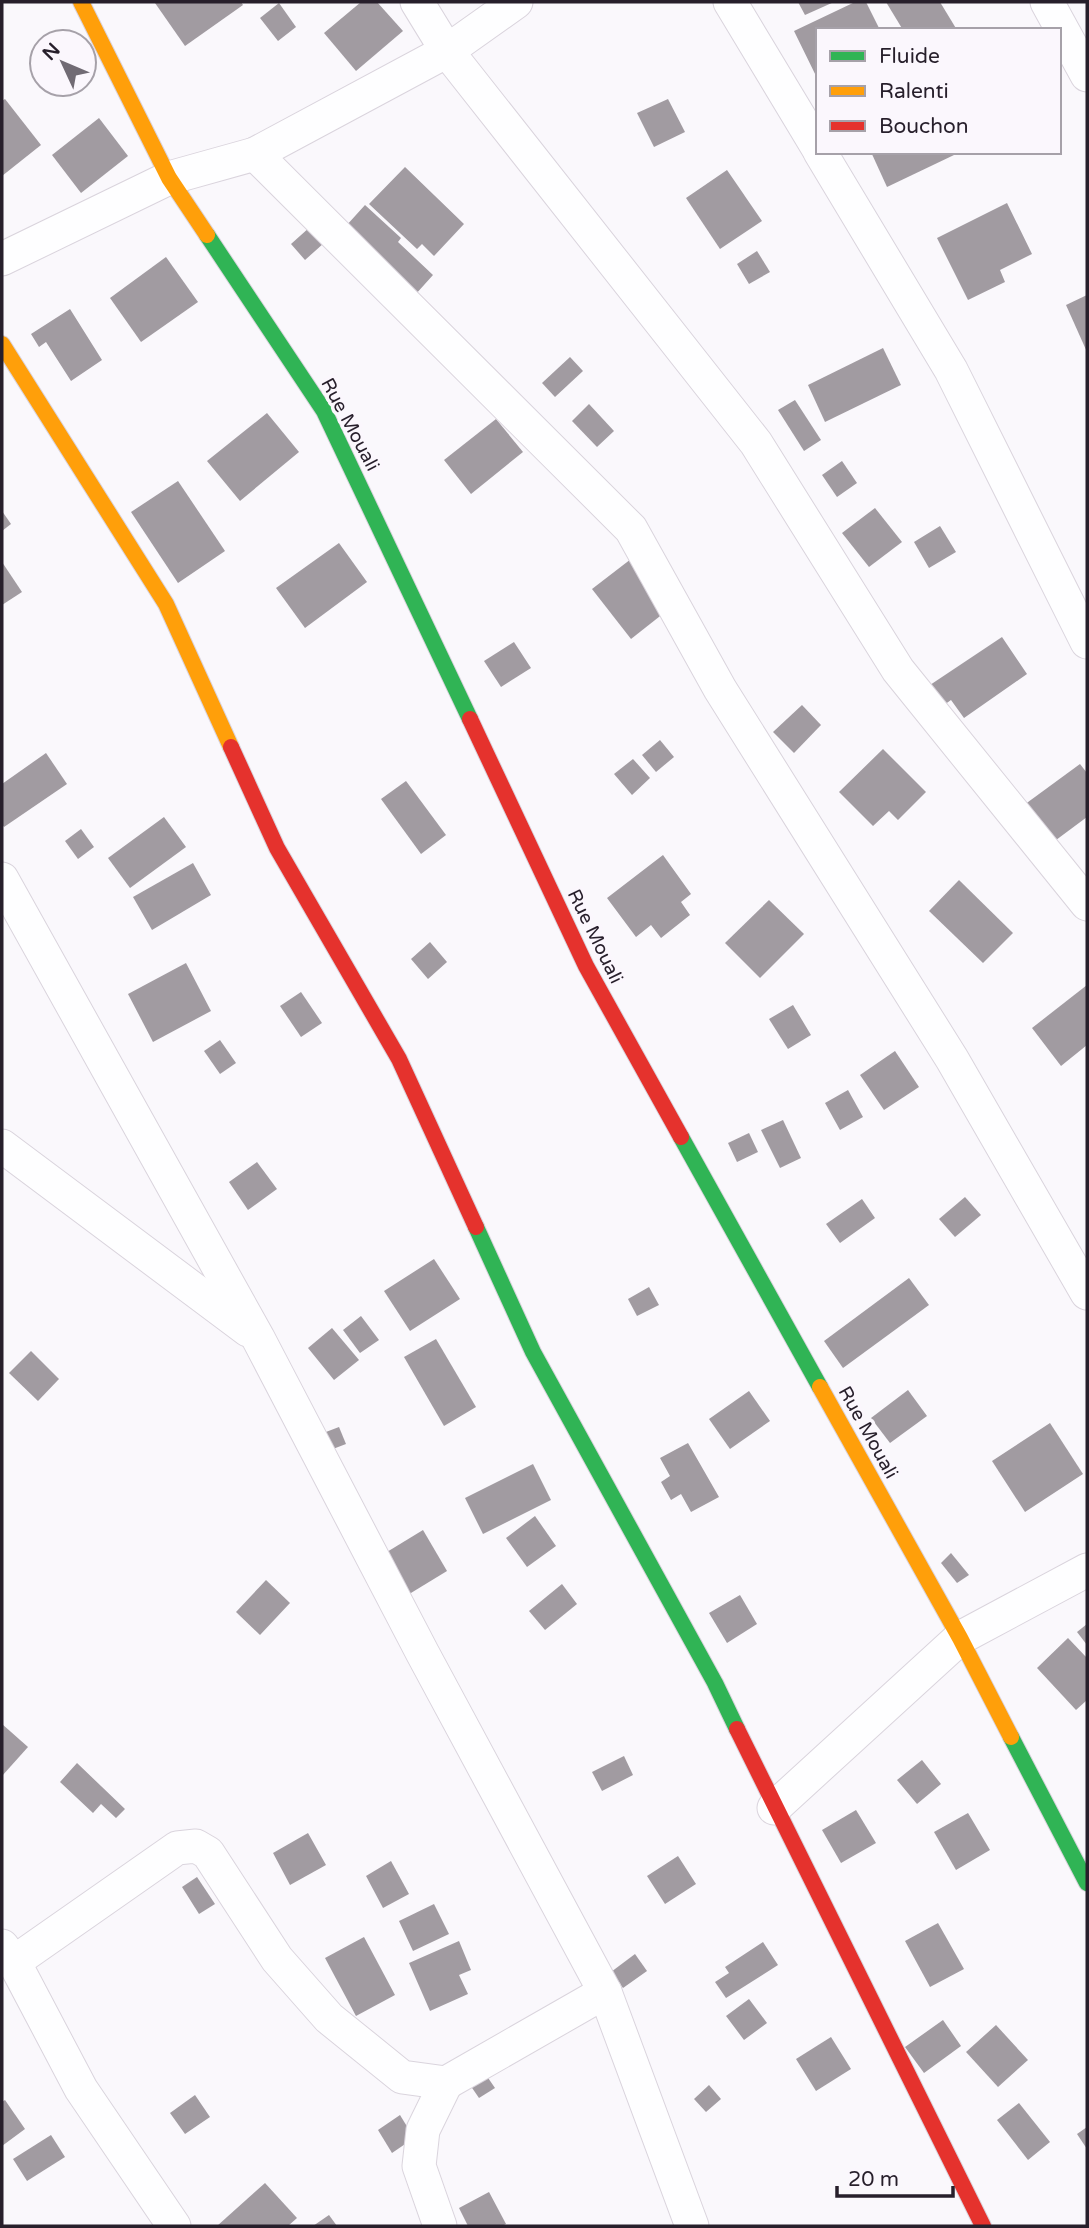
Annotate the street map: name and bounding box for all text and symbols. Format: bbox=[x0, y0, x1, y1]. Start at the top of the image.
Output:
north arrow bbox=[28, 28, 98, 98]
legend bbox=[816, 28, 1061, 154]
text: N bbox=[38, 39, 65, 65]
text: Fluide bbox=[879, 44, 940, 69]
text: Ralenti bbox=[879, 79, 949, 104]
text: Bouchon bbox=[879, 114, 969, 139]
street label: Rue Mouali bbox=[316, 374, 384, 475]
street label: Rue Mouali bbox=[563, 886, 627, 987]
street label: Rue Mouali bbox=[834, 1382, 903, 1482]
scale bar bbox=[837, 2154, 953, 2198]
text: 20 m bbox=[848, 2167, 899, 2192]

